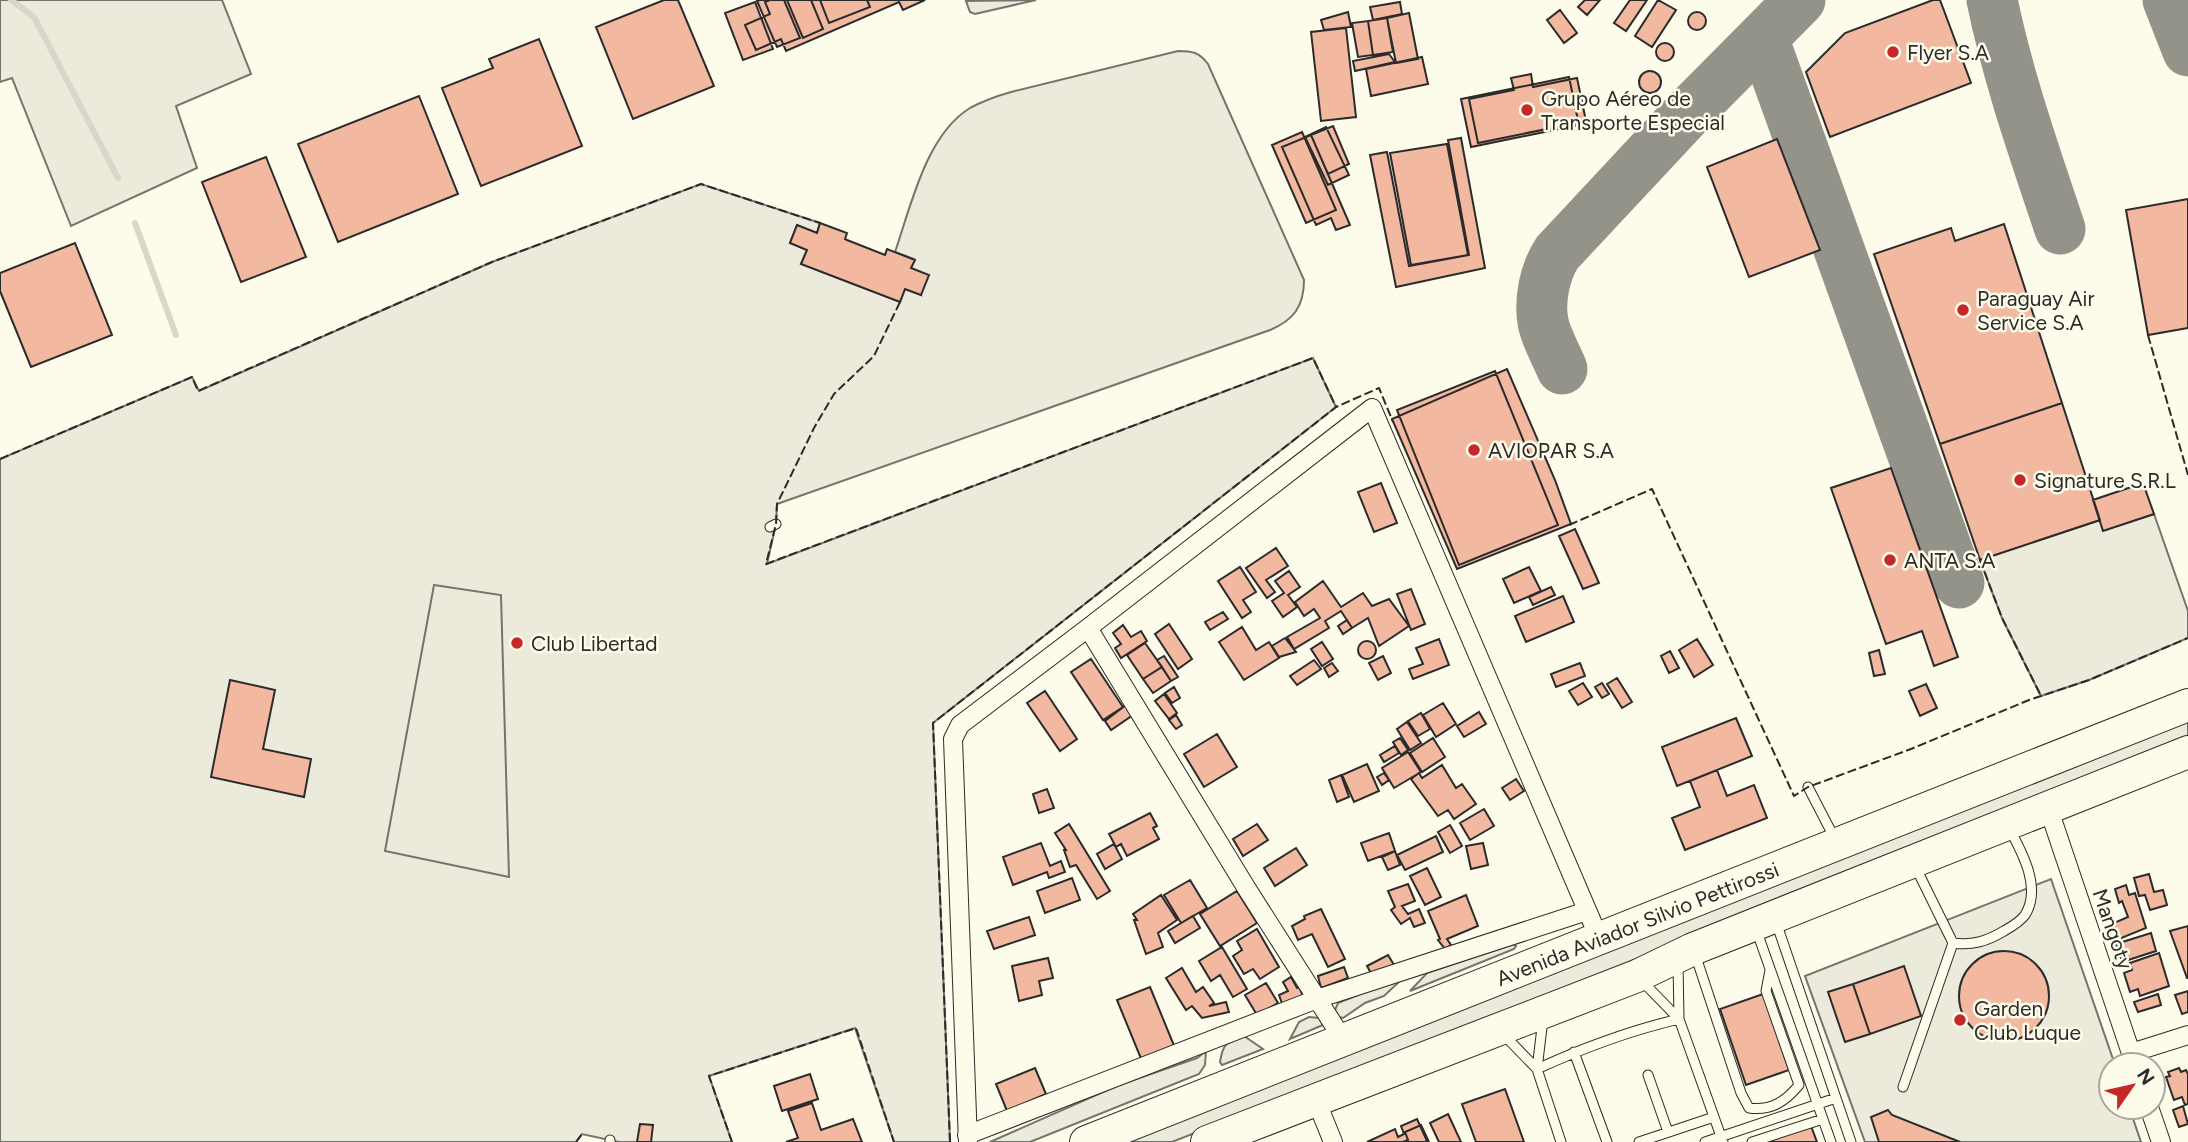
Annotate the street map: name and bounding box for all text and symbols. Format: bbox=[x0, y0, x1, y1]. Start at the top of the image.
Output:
place label: Flyer S.A bbox=[1907, 40, 1989, 65]
marker: Flyer S.A bbox=[1885, 44, 1901, 60]
place label: Grupo Aéreo de Transporte Especial bbox=[1541, 86, 1725, 135]
marker: Grupo Aéreo de Transporte Especial bbox=[1519, 102, 1535, 118]
place label: Paraguay Air Service S.A bbox=[1977, 286, 2094, 335]
marker: Paraguay Air Service S.A bbox=[1955, 302, 1971, 318]
place label: AVIOPAR S.A bbox=[1488, 438, 1614, 463]
marker: AVIOPAR S.A bbox=[1466, 442, 1482, 458]
place label: Signature S.R.L bbox=[2034, 468, 2176, 493]
marker: Signature S.R.L bbox=[2012, 472, 2028, 488]
place label: ANTA S.A bbox=[1904, 548, 1996, 573]
marker: ANTA S.A bbox=[1882, 552, 1898, 568]
place label: Club Libertad bbox=[531, 631, 658, 656]
marker: Club Libertad bbox=[509, 635, 525, 651]
street label: Avenida Aviador Silvio Pettirossi bbox=[1492, 856, 1782, 991]
street label: Mangoty bbox=[2088, 885, 2138, 973]
place label: Garden Club Luque bbox=[1974, 996, 2081, 1045]
marker: Garden Club Luque bbox=[1952, 1012, 1968, 1028]
north arrow bbox=[2097, 1051, 2167, 1121]
text: N bbox=[2132, 1064, 2159, 1089]

